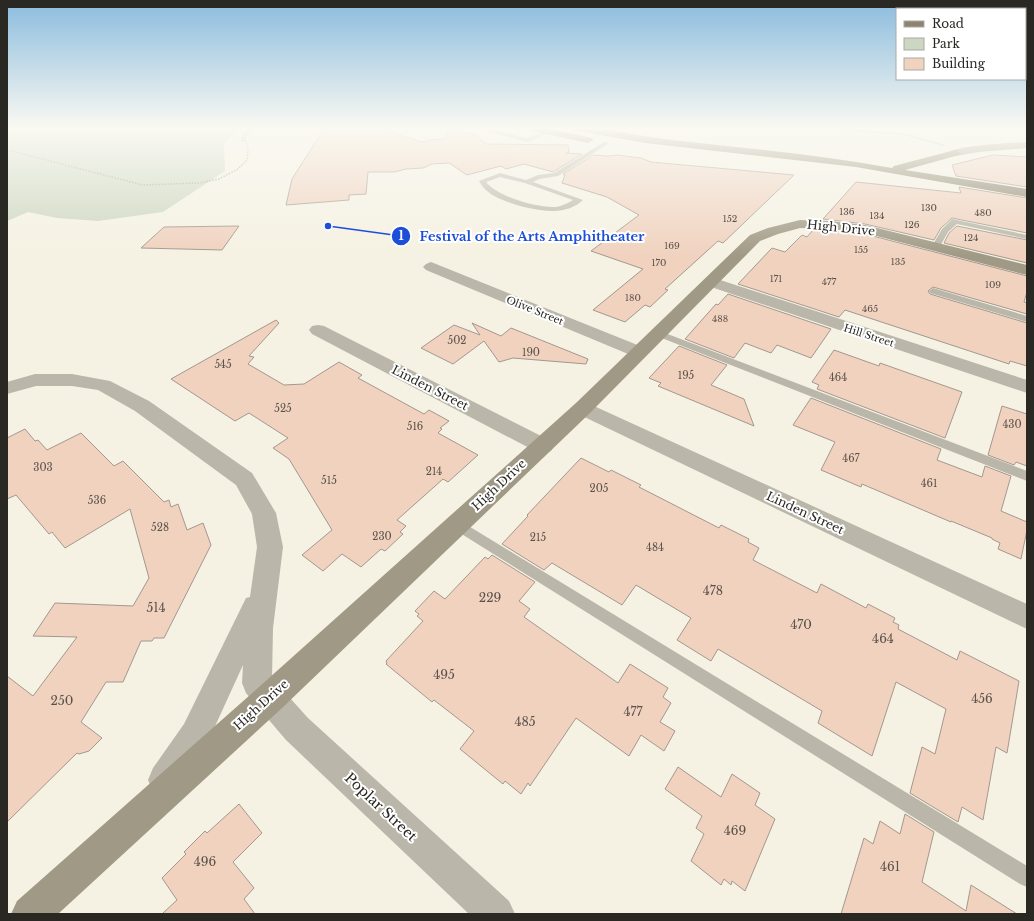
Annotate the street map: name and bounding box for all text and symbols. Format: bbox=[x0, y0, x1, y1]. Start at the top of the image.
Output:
legend bbox=[896, 8, 1026, 80]
text: Road bbox=[932, 16, 964, 31]
text: Park bbox=[932, 36, 960, 51]
text: Building bbox=[932, 56, 986, 71]
house number: 130 bbox=[921, 202, 937, 213]
house number: 136 bbox=[839, 206, 855, 217]
house number: 480 bbox=[974, 207, 992, 218]
house number: 134 bbox=[870, 210, 884, 221]
house number: 152 bbox=[723, 213, 737, 224]
street label: High Drive bbox=[806, 216, 876, 239]
house number: 126 bbox=[904, 219, 920, 230]
callout: Festival of the Arts Amphitheater bbox=[391, 224, 653, 249]
text: 1 bbox=[398, 228, 404, 243]
text: Festival of the Arts Amphitheater bbox=[420, 228, 645, 245]
house number: 124 bbox=[964, 232, 978, 243]
house number: 169 bbox=[664, 240, 680, 251]
house number: 155 bbox=[854, 244, 868, 255]
house number: 135 bbox=[891, 256, 905, 267]
house number: 170 bbox=[652, 257, 666, 268]
house number: 171 bbox=[770, 273, 782, 284]
house number: 477 bbox=[822, 276, 837, 287]
house number: 109 bbox=[985, 279, 1001, 290]
house number: 180 bbox=[625, 292, 641, 303]
street label: Olive Street bbox=[504, 293, 566, 328]
house number: 465 bbox=[862, 303, 878, 314]
house number: 488 bbox=[712, 313, 728, 324]
street label: Hill Street bbox=[842, 321, 896, 350]
house number: 502 bbox=[448, 334, 466, 347]
house number: 190 bbox=[522, 346, 540, 359]
house number: 545 bbox=[214, 358, 232, 371]
street label: Linden Street bbox=[389, 362, 471, 413]
house number: 195 bbox=[678, 369, 695, 382]
house number: 464 bbox=[829, 371, 847, 384]
house number: 525 bbox=[274, 402, 292, 415]
house number: 430 bbox=[1002, 418, 1022, 431]
house number: 516 bbox=[407, 420, 423, 433]
house number: 467 bbox=[842, 452, 861, 465]
street label: High Drive bbox=[469, 456, 529, 513]
house number: 303 bbox=[33, 461, 53, 474]
house number: 214 bbox=[426, 465, 442, 478]
house number: 515 bbox=[321, 474, 337, 487]
house number: 461 bbox=[921, 477, 937, 490]
house number: 205 bbox=[590, 482, 609, 495]
street label: Linden Street bbox=[764, 488, 847, 537]
house number: 536 bbox=[88, 494, 106, 507]
house number: 528 bbox=[151, 521, 169, 534]
house number: 230 bbox=[372, 530, 392, 543]
house number: 215 bbox=[530, 531, 546, 544]
house number: 484 bbox=[646, 541, 664, 554]
house number: 478 bbox=[703, 583, 723, 598]
house number: 229 bbox=[479, 590, 501, 605]
house number: 514 bbox=[146, 600, 166, 615]
house number: 470 bbox=[790, 617, 812, 632]
house number: 464 bbox=[872, 631, 894, 646]
house number: 495 bbox=[433, 667, 455, 682]
street label: High Drive bbox=[230, 676, 291, 733]
house number: 456 bbox=[971, 691, 993, 706]
house number: 250 bbox=[51, 693, 73, 708]
house number: 477 bbox=[623, 704, 644, 719]
house number: 485 bbox=[514, 714, 536, 729]
street label: Poplar Street bbox=[341, 769, 422, 846]
house number: 469 bbox=[724, 823, 746, 838]
house number: 496 bbox=[194, 854, 217, 869]
house number: 461 bbox=[880, 859, 900, 874]

